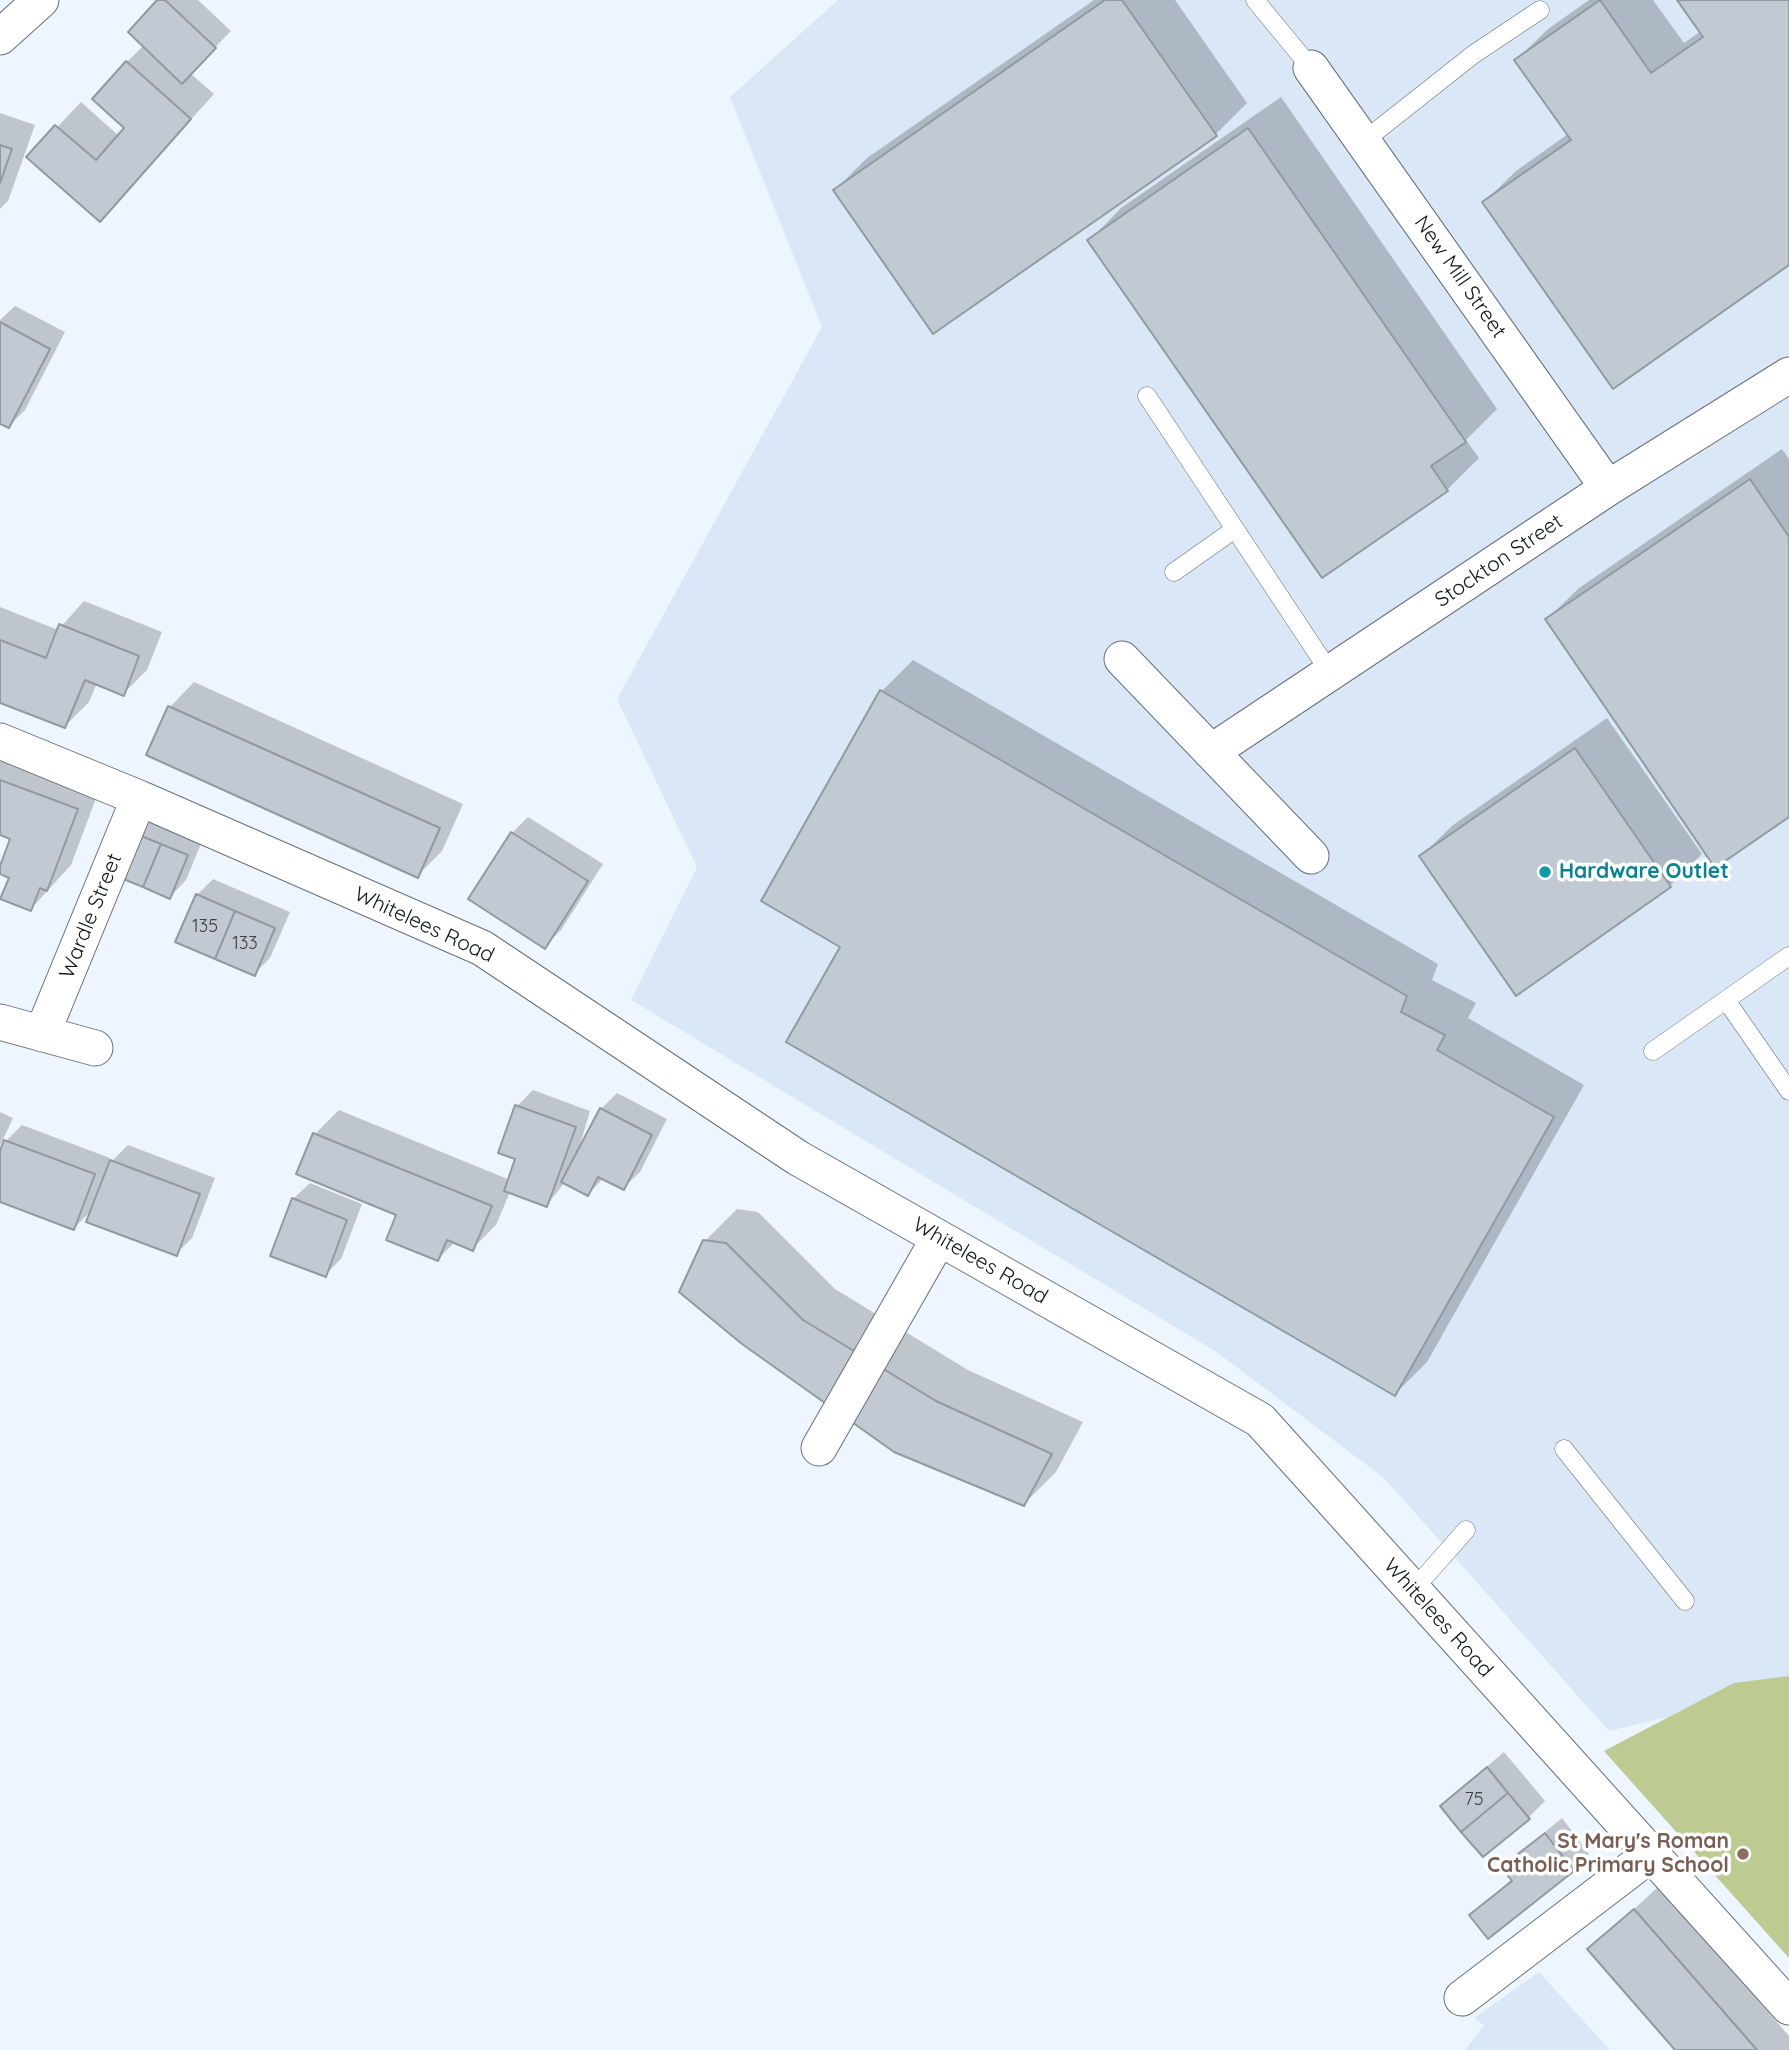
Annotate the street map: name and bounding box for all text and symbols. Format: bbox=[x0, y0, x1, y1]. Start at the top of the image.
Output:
street label: New Mill Street bbox=[1409, 211, 1511, 343]
street label: Stockton Street bbox=[1430, 509, 1568, 613]
street label: Wardle Street bbox=[54, 850, 128, 982]
place label: Hardware Outlet bbox=[1559, 859, 1729, 885]
marker: Hardware Outlet bbox=[1537, 864, 1553, 880]
street label: Whitelees Road bbox=[350, 882, 498, 968]
house number: 135 bbox=[192, 916, 218, 938]
house number: 133 bbox=[232, 933, 258, 955]
street label: Whitelees Road bbox=[908, 1212, 1052, 1310]
street label: Whitelees Road bbox=[1378, 1553, 1498, 1683]
house number: 75 bbox=[1464, 1789, 1484, 1811]
place label: St Mary's Roman Catholic Primary School bbox=[1487, 1829, 1729, 1879]
marker: St Mary's Roman Catholic Primary School bbox=[1735, 1846, 1751, 1862]

